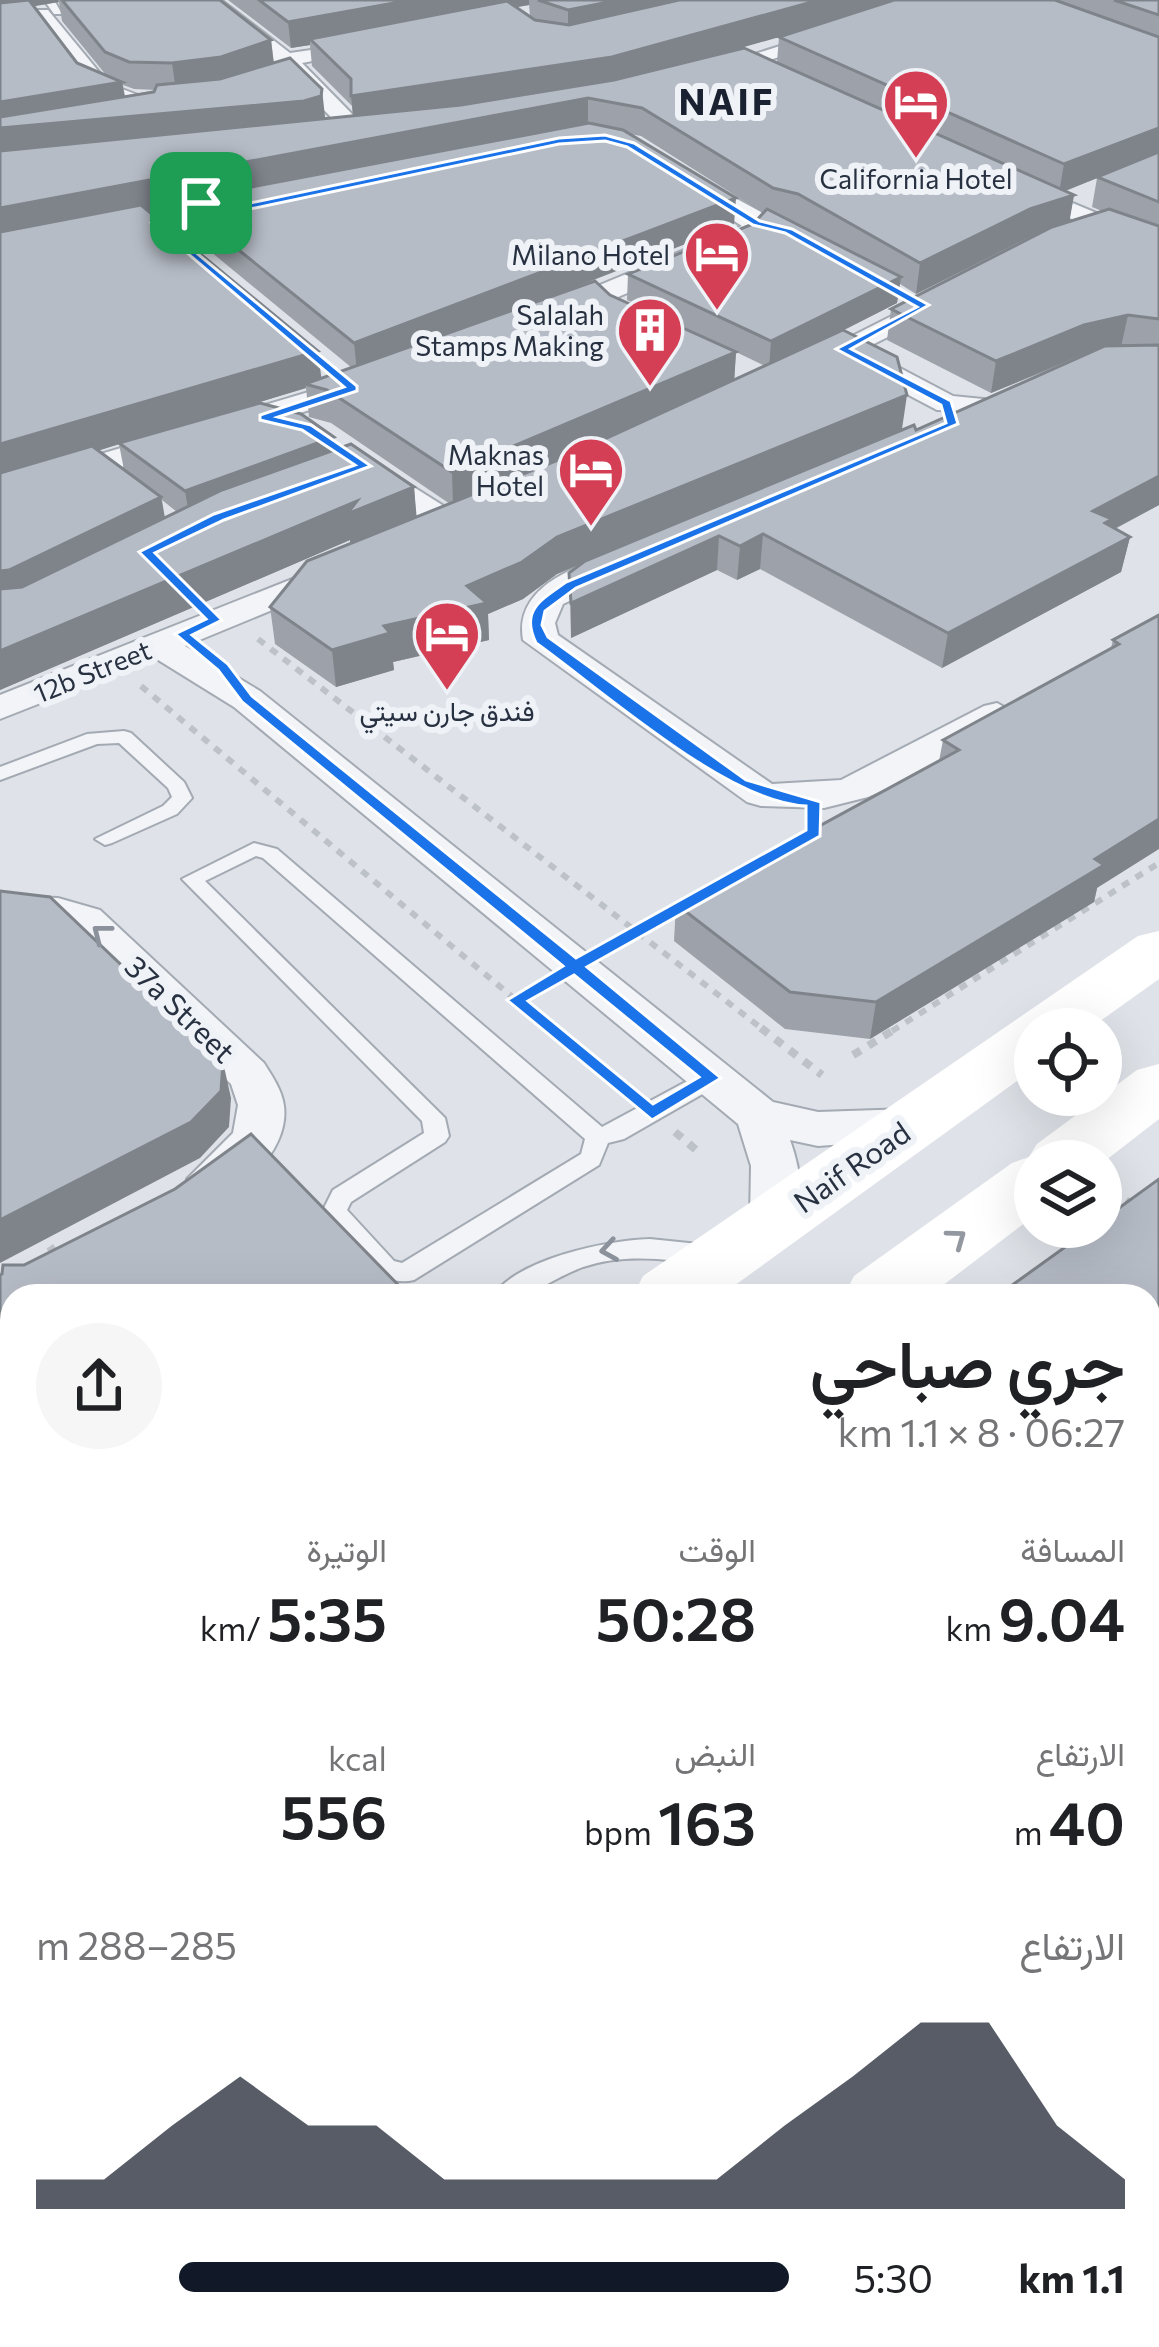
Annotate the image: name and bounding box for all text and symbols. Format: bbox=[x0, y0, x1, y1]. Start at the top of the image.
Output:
hotel icon: California Hotel bbox=[881, 67, 951, 161]
district label: NAIF bbox=[679, 78, 775, 122]
pin bbox=[150, 152, 252, 254]
place label: California Hotel bbox=[819, 162, 1013, 195]
icon: arrive bbox=[168, 170, 234, 236]
hotel icon: Milano Hotel bbox=[682, 219, 752, 313]
place label: Milano Hotel bbox=[511, 238, 670, 271]
building icon: Salalah Stamps Making bbox=[615, 295, 685, 389]
place label: Salalah Stamps Making bbox=[415, 298, 604, 362]
hotel icon: Maknas Hotel bbox=[556, 435, 626, 529]
place label: Maknas Hotel bbox=[448, 438, 544, 502]
hotel icon: فندق جارن سيتي bbox=[412, 599, 482, 693]
street label: 12b Street bbox=[28, 632, 156, 710]
place label: فندق جارن سيتي bbox=[360, 694, 535, 734]
one-way arrow bbox=[93, 926, 115, 947]
street label: 37a Street bbox=[118, 947, 244, 1069]
map controls bbox=[1014, 1008, 1122, 1248]
button: locate bbox=[1014, 1008, 1122, 1116]
street label: Naif Road bbox=[786, 1113, 916, 1219]
button: layers bbox=[1014, 1140, 1122, 1248]
one-way arrow bbox=[944, 1231, 965, 1253]
one-way arrow bbox=[599, 1236, 619, 1261]
text: جري صباحي bbox=[810, 1321, 1125, 1402]
button: share bbox=[36, 1323, 162, 1449]
text: 06:27 · 8 × 1.1 km bbox=[838, 1407, 1125, 1455]
text: الوتيرة bbox=[306, 1528, 387, 1569]
text: الوقت bbox=[678, 1528, 756, 1569]
text: المسافة bbox=[1020, 1528, 1125, 1569]
text: 5:35 bbox=[267, 1580, 387, 1653]
text: 50:28 bbox=[596, 1580, 756, 1653]
text: 9.04 bbox=[999, 1580, 1125, 1653]
text: /km bbox=[200, 1607, 267, 1648]
text: km bbox=[945, 1607, 999, 1648]
text: النبض bbox=[674, 1732, 756, 1773]
text: الارتفاع bbox=[1035, 1732, 1125, 1773]
text: kcal bbox=[328, 1737, 387, 1778]
text: 556 bbox=[281, 1778, 387, 1851]
text: 163 bbox=[658, 1784, 756, 1857]
text: 40 bbox=[1049, 1784, 1125, 1857]
text: bpm bbox=[584, 1811, 658, 1852]
text: m bbox=[1014, 1811, 1049, 1852]
text: 285–288 m bbox=[36, 1920, 237, 1968]
text: الارتفاع bbox=[1019, 1920, 1125, 1968]
text: 5:30 bbox=[854, 2253, 933, 2301]
text: 1.1 km bbox=[1018, 2253, 1125, 2301]

